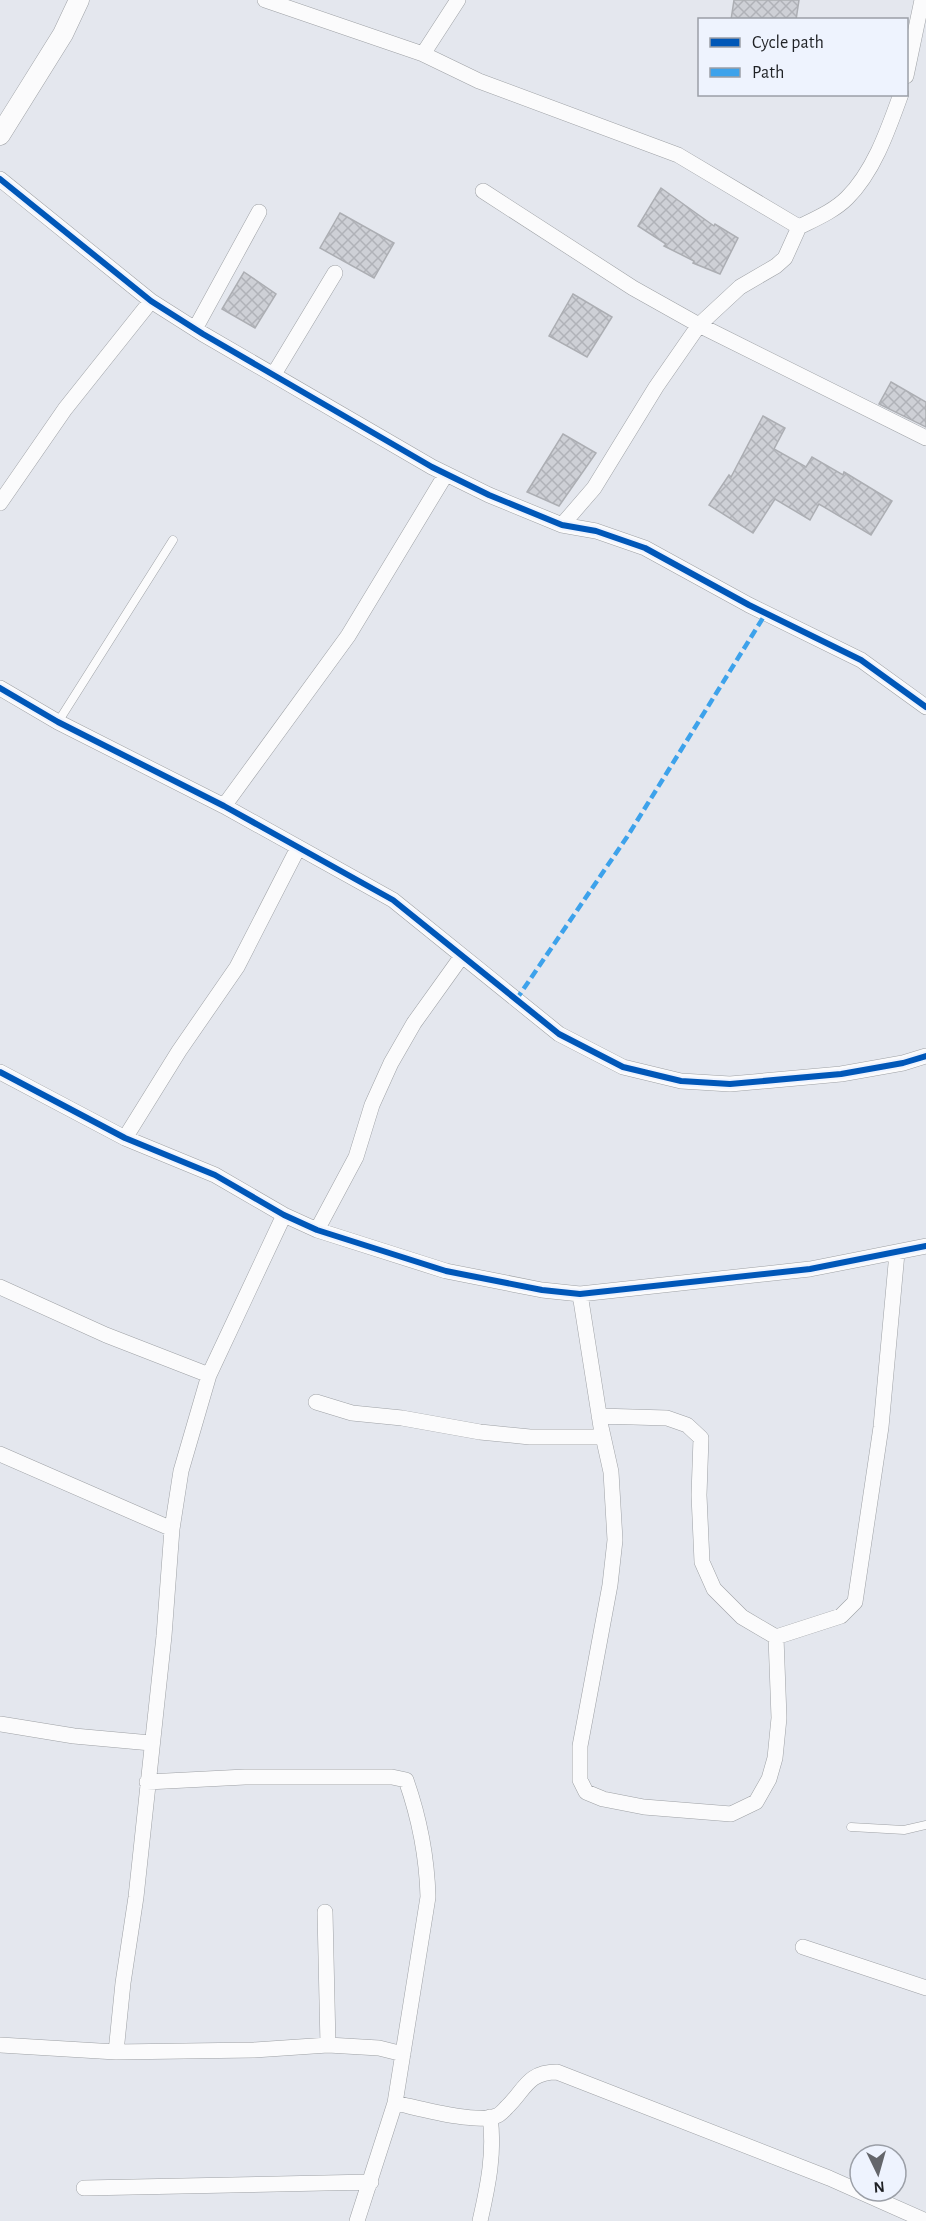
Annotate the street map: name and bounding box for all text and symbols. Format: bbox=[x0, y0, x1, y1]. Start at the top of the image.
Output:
legend bbox=[698, 18, 908, 96]
text: Cycle path bbox=[752, 34, 824, 52]
text: Path bbox=[752, 64, 784, 82]
north arrow bbox=[848, 2143, 908, 2203]
text: N bbox=[873, 2178, 885, 2195]

